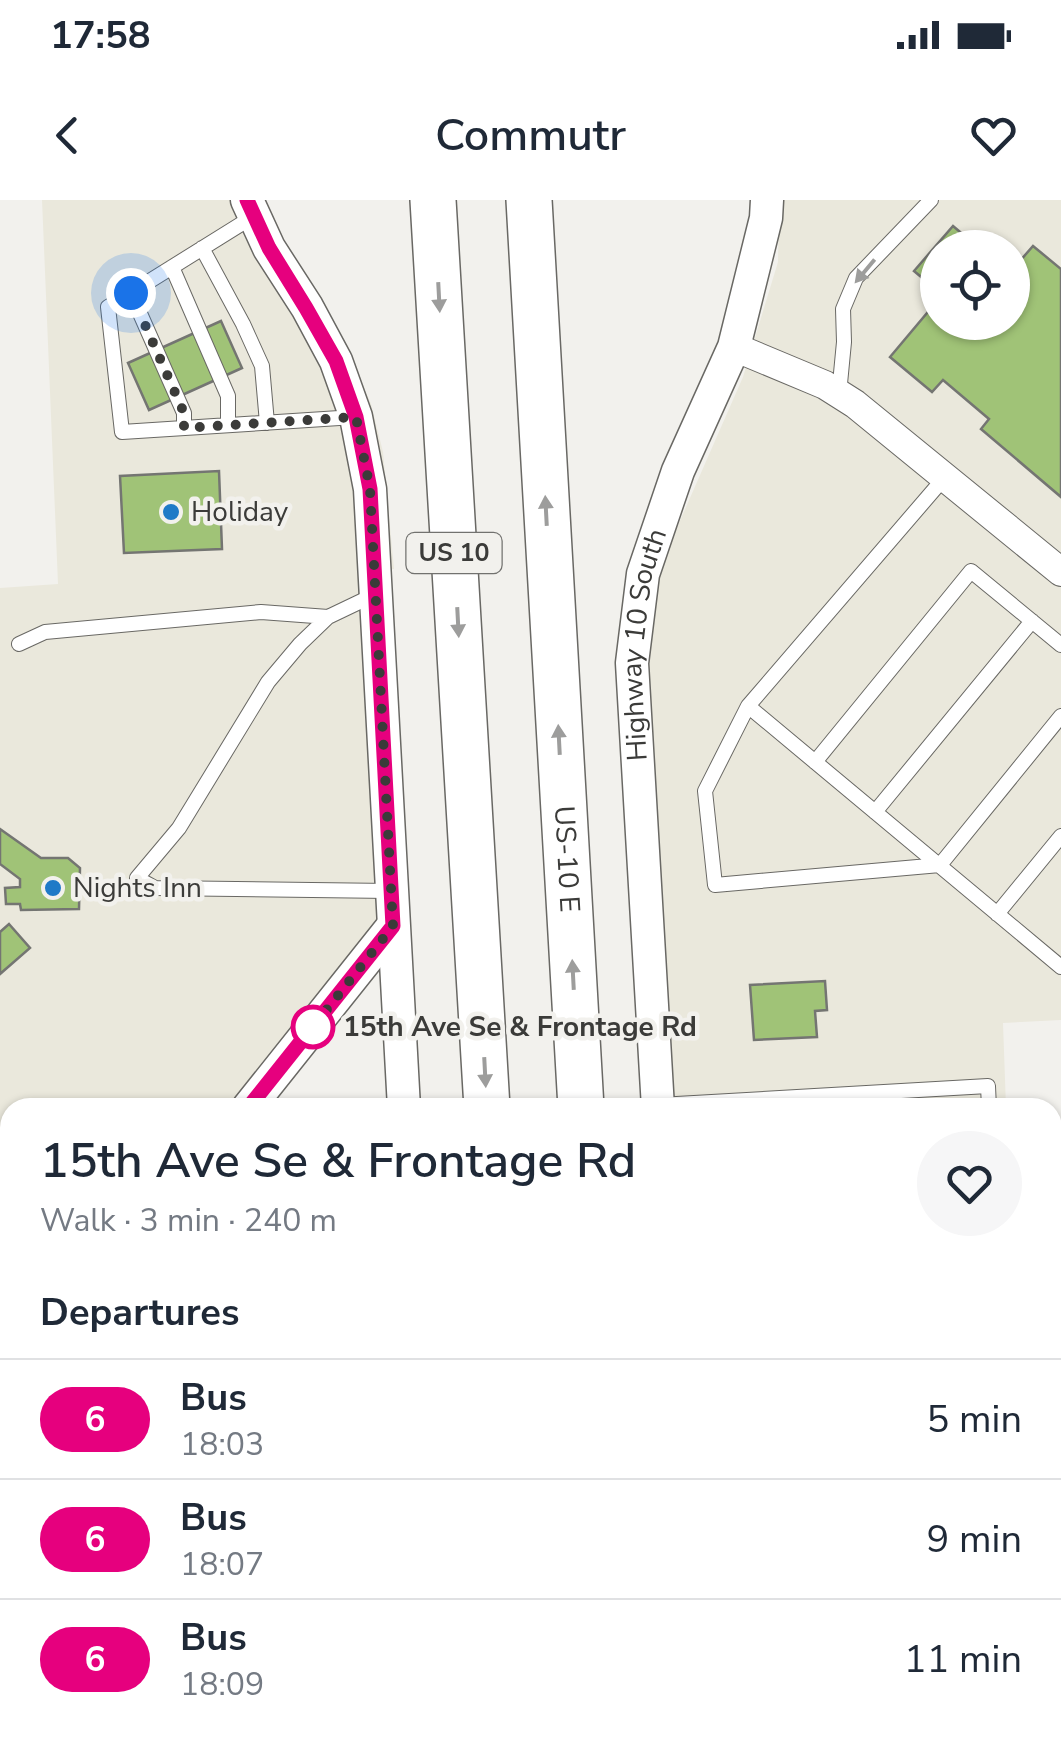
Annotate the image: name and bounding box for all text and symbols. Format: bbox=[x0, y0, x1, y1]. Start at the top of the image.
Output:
text: 17:58 bbox=[50, 10, 151, 61]
text: Commutr bbox=[435, 105, 626, 166]
icon: back bbox=[40, 108, 95, 163]
icon: heart bbox=[966, 108, 1021, 163]
map controls bbox=[920, 230, 1030, 340]
button: locate bbox=[920, 230, 1030, 340]
one-way arrow bbox=[854, 258, 876, 283]
your location bbox=[106, 268, 156, 318]
one-way arrow bbox=[431, 282, 447, 314]
place label: Holiday bbox=[191, 493, 289, 531]
one-way arrow bbox=[538, 494, 554, 526]
marker: Holiday bbox=[160, 501, 182, 523]
street label: Highway 10 South bbox=[613, 523, 676, 762]
road number: US 10 bbox=[406, 533, 502, 573]
one-way arrow bbox=[450, 606, 466, 638]
one-way arrow bbox=[551, 723, 567, 755]
street label: US-10 E bbox=[545, 805, 589, 913]
place label: Nights Inn bbox=[73, 869, 202, 907]
marker: Nights Inn bbox=[42, 877, 64, 899]
one-way arrow bbox=[565, 959, 581, 991]
marker: 15th Ave Se & Frontage Rd bbox=[292, 1006, 334, 1048]
place label: 15th Ave Se & Frontage Rd bbox=[343, 1008, 697, 1046]
one-way arrow bbox=[477, 1057, 493, 1089]
text: 15th Ave Se & Frontage Rd bbox=[40, 1128, 636, 1194]
button: heart bbox=[917, 1131, 1022, 1236]
text: Walk · 3 min · 240 m bbox=[40, 1199, 337, 1242]
text: Departures bbox=[40, 1287, 239, 1338]
text: Bus bbox=[180, 1372, 247, 1423]
text: 5 min bbox=[927, 1394, 1022, 1445]
text: 6 bbox=[84, 1396, 106, 1443]
text: 18:03 bbox=[180, 1423, 264, 1466]
text: Bus bbox=[180, 1492, 247, 1543]
text: 9 min bbox=[927, 1514, 1022, 1565]
text: 6 bbox=[84, 1516, 106, 1563]
text: 18:07 bbox=[180, 1543, 264, 1586]
text: Bus bbox=[180, 1612, 247, 1663]
text: 11 min bbox=[904, 1634, 1022, 1685]
text: 6 bbox=[84, 1636, 106, 1683]
text: 18:09 bbox=[180, 1663, 264, 1706]

